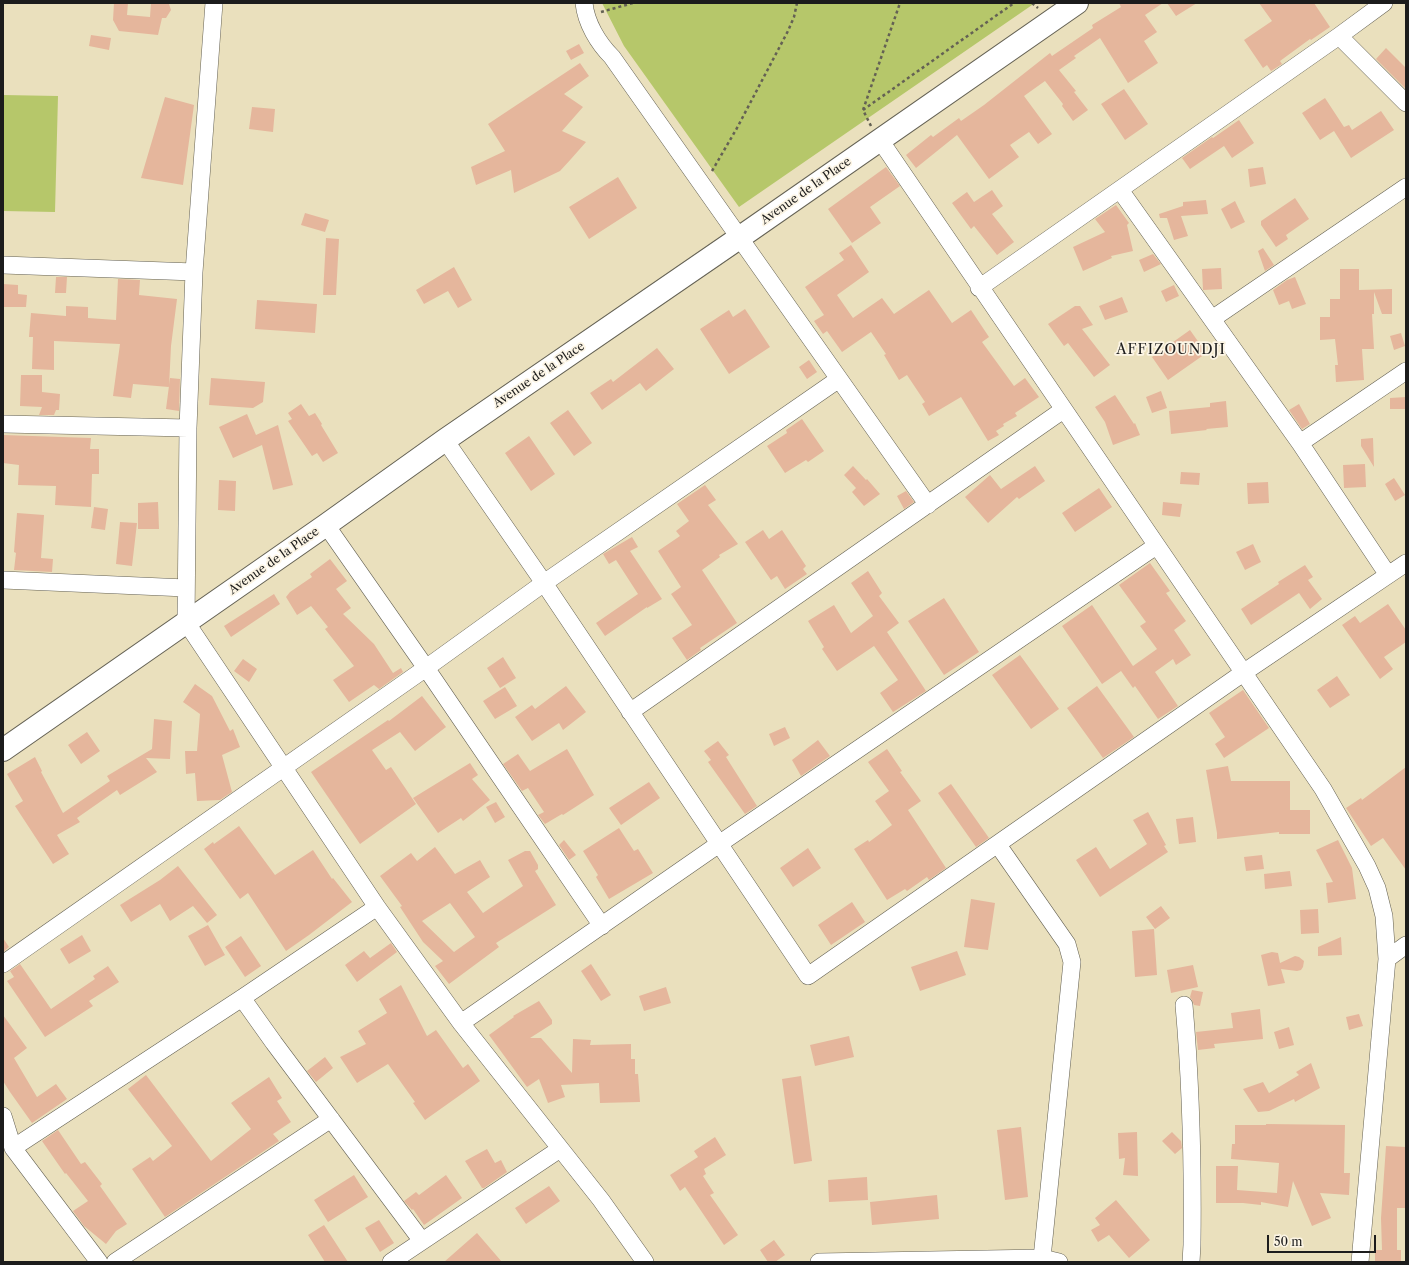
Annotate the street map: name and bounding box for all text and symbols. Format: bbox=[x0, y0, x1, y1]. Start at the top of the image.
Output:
street label: Avenue de la Place bbox=[758, 154, 854, 228]
street label: Avenue de la Place bbox=[491, 339, 587, 411]
district label: AFFIZOUNDJI bbox=[1116, 342, 1226, 358]
street label: Avenue de la Place bbox=[226, 524, 322, 598]
scale bar bbox=[1269, 1227, 1378, 1253]
text: 50 m bbox=[1274, 1234, 1303, 1249]

